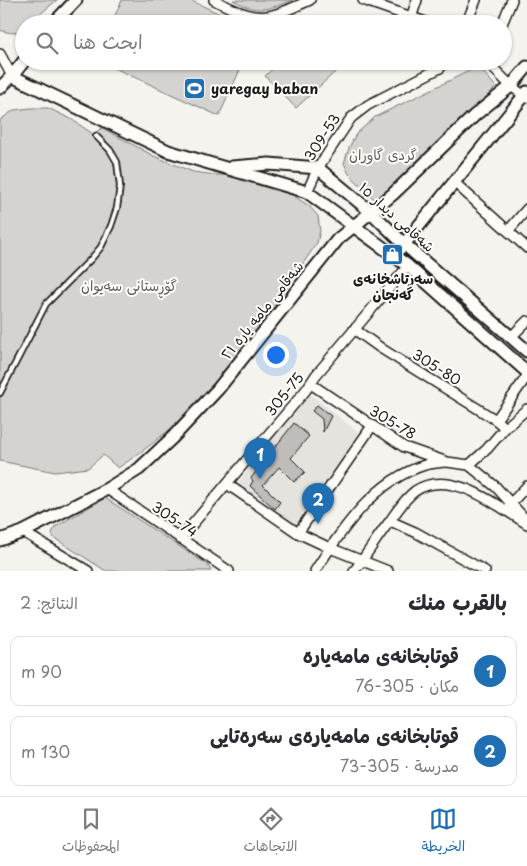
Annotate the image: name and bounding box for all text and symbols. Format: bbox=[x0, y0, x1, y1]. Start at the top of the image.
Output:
search box bbox=[15, 15, 512, 70]
text: ابحث هنا bbox=[73, 27, 143, 55]
icon: search bbox=[33, 29, 61, 57]
sports icon: yaregay baban bbox=[183, 76, 207, 100]
place label: yaregay baban bbox=[211, 78, 318, 99]
street label: 309-53 bbox=[299, 109, 345, 165]
park label: گردی گاوران bbox=[349, 144, 417, 165]
street label: شەقامی دیدار ١٥ bbox=[354, 177, 440, 257]
shop icon: سەرتاشخانەی گەنجان bbox=[381, 243, 405, 267]
street label: شەقامی مامە یارە ٢١ bbox=[216, 256, 308, 364]
place label: سەرتاشخانەی گەنجان bbox=[353, 268, 433, 305]
park label: گۆڕستانی سەیوان bbox=[81, 275, 177, 299]
your location bbox=[263, 342, 289, 368]
street label: 305-80 bbox=[408, 344, 466, 390]
street label: 305-75 bbox=[260, 368, 308, 420]
street label: 305-78 bbox=[366, 400, 420, 444]
pin: 1 bbox=[244, 438, 276, 479]
pin: 2 bbox=[302, 483, 334, 524]
street label: 305-74 bbox=[148, 496, 202, 542]
text: بالقرب منك bbox=[408, 585, 507, 617]
text: النتائج: 2 bbox=[20, 590, 78, 614]
text: قوتابخانەی مامەیارە bbox=[303, 641, 459, 669]
text: 90 m bbox=[21, 659, 62, 683]
text: 1 bbox=[486, 659, 494, 683]
text: مكان · 305-76 bbox=[355, 673, 459, 697]
text: قوتابخانەی مامەیارەی سەرەتایی bbox=[210, 721, 459, 749]
text: 130 m bbox=[21, 739, 70, 763]
text: 2 bbox=[484, 739, 496, 763]
text: مدرسة · 305-73 bbox=[340, 753, 459, 777]
tab: المحفوظات bbox=[62, 805, 120, 859]
tab: الاتجاهات bbox=[243, 805, 298, 859]
tab: الخريطة bbox=[421, 805, 465, 859]

